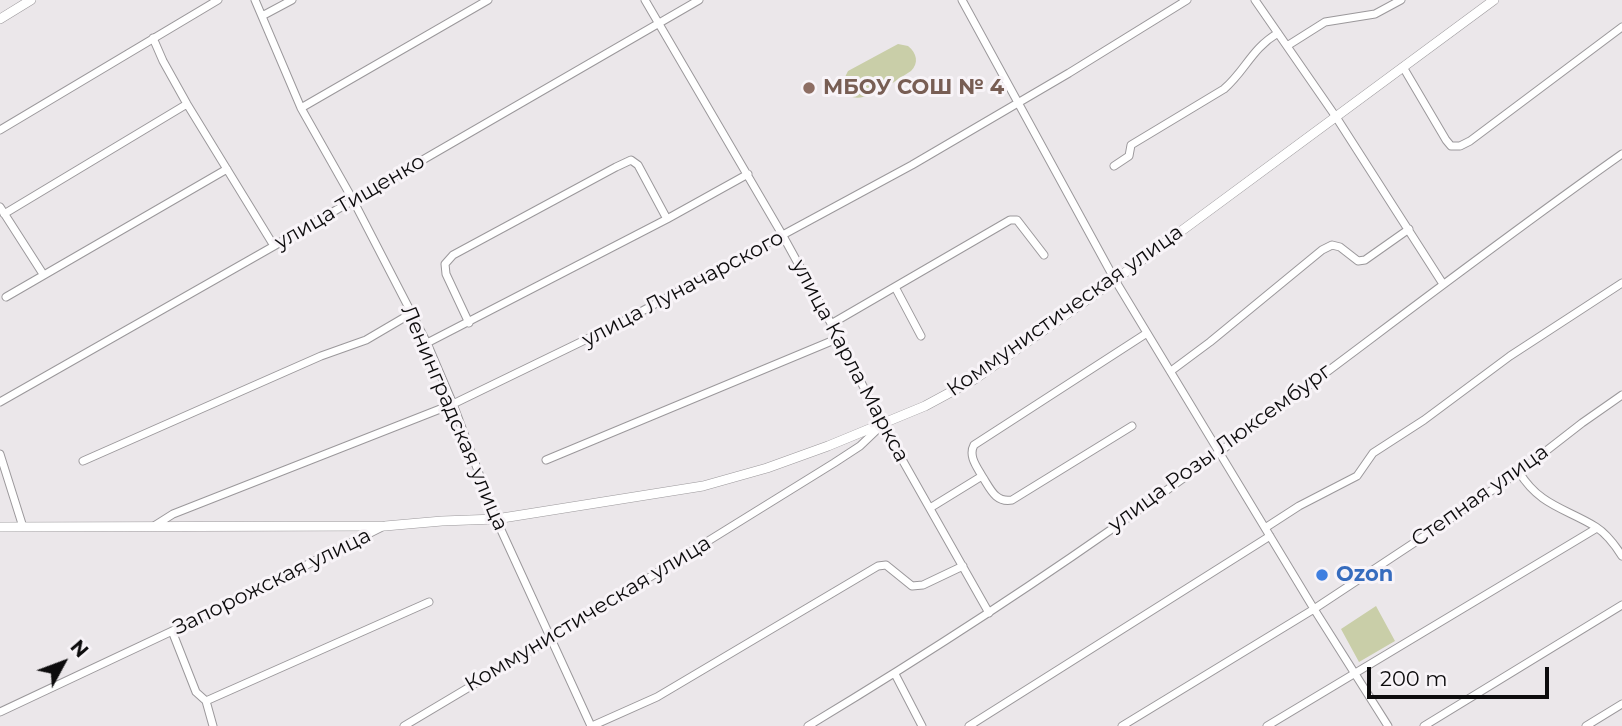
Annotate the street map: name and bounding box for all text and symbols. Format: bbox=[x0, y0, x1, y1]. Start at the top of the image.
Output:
place label: МБОУ СОШ № 4 bbox=[823, 75, 1004, 101]
marker: МБОУ СОШ № 4 bbox=[801, 80, 817, 96]
street label: улица Тищенко bbox=[270, 149, 430, 255]
street label: Коммунистическая улица bbox=[942, 220, 1188, 402]
street label: улица Луначарского bbox=[578, 225, 788, 353]
street label: улица Карла Маркса bbox=[786, 255, 914, 467]
street label: Ленинградская улица bbox=[395, 302, 513, 534]
street label: улица Розы Люксембург bbox=[1104, 359, 1336, 537]
street label: Степная улица bbox=[1407, 439, 1553, 553]
street label: Запорожская улица bbox=[169, 523, 375, 641]
street label: Коммунистическая улица bbox=[460, 530, 716, 698]
place label: Ozon bbox=[1336, 562, 1393, 588]
marker: Ozon bbox=[1314, 567, 1330, 583]
north arrow bbox=[28, 628, 98, 698]
text: N bbox=[66, 636, 93, 662]
scale bar bbox=[1370, 652, 1552, 696]
text: 200 m bbox=[1380, 666, 1447, 691]

